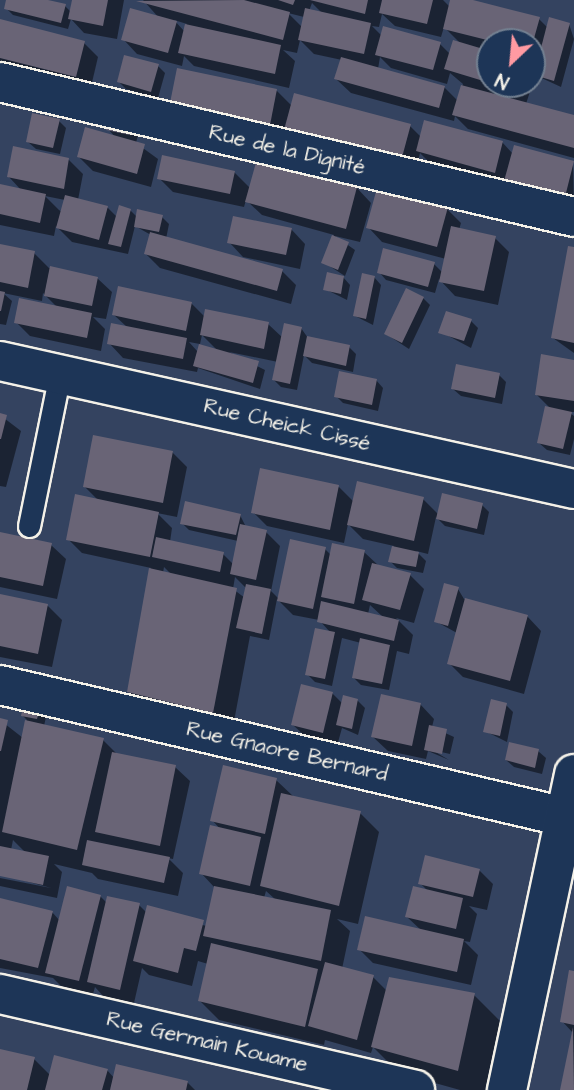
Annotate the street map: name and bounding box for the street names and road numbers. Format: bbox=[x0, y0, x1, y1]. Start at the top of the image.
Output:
street label: Rue de la Dignité bbox=[206, 120, 368, 180]
street label: Rue Cheick Cissé bbox=[201, 394, 373, 456]
street label: Rue Gnaore Bernard bbox=[184, 717, 390, 787]
street label: Rue Germain Kouame bbox=[104, 1007, 310, 1077]

